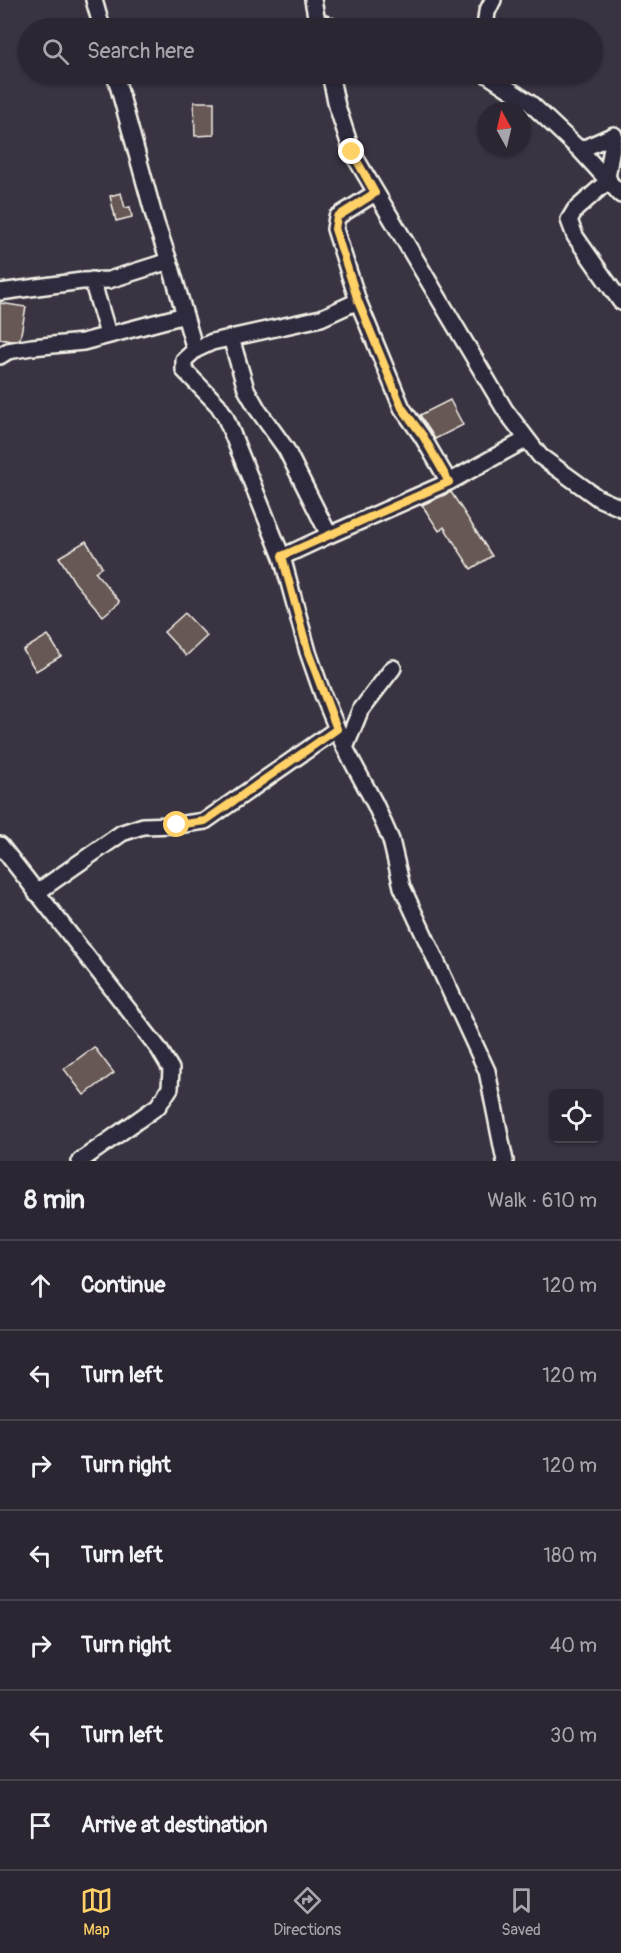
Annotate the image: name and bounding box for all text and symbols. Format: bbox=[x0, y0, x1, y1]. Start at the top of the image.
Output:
search box bbox=[18, 18, 603, 84]
icon: search bbox=[39, 35, 72, 68]
text: Search here bbox=[87, 37, 194, 65]
north arrow bbox=[477, 102, 531, 156]
route end bbox=[338, 138, 364, 164]
route start bbox=[163, 811, 189, 837]
map controls bbox=[549, 1089, 603, 1143]
button: locate bbox=[549, 1089, 603, 1143]
text: 8 min bbox=[24, 1184, 85, 1216]
text: Walk · 610 m bbox=[487, 1188, 597, 1213]
icon: ahead bbox=[24, 1269, 57, 1302]
text: Continue bbox=[81, 1271, 165, 1299]
text: 120 m bbox=[542, 1273, 597, 1298]
icon: left bbox=[24, 1359, 57, 1392]
text: Turn left bbox=[81, 1361, 163, 1389]
text: 120 m bbox=[542, 1363, 597, 1388]
icon: right bbox=[24, 1449, 57, 1482]
text: Turn right bbox=[81, 1451, 171, 1479]
text: 120 m bbox=[542, 1453, 597, 1478]
icon: left bbox=[24, 1539, 57, 1572]
text: Turn left bbox=[81, 1541, 163, 1569]
text: 180 m bbox=[543, 1543, 597, 1568]
icon: right bbox=[24, 1629, 57, 1662]
text: Turn right bbox=[81, 1631, 171, 1659]
text: 40 m bbox=[550, 1633, 597, 1658]
icon: left bbox=[24, 1719, 57, 1752]
text: Turn left bbox=[81, 1721, 163, 1749]
text: 30 m bbox=[550, 1723, 597, 1748]
icon: arrive bbox=[24, 1809, 57, 1842]
text: Arrive at destination bbox=[81, 1811, 267, 1839]
tab: Map bbox=[80, 1884, 113, 1940]
tab: Directions bbox=[273, 1884, 341, 1940]
tab: Saved bbox=[501, 1884, 541, 1940]

